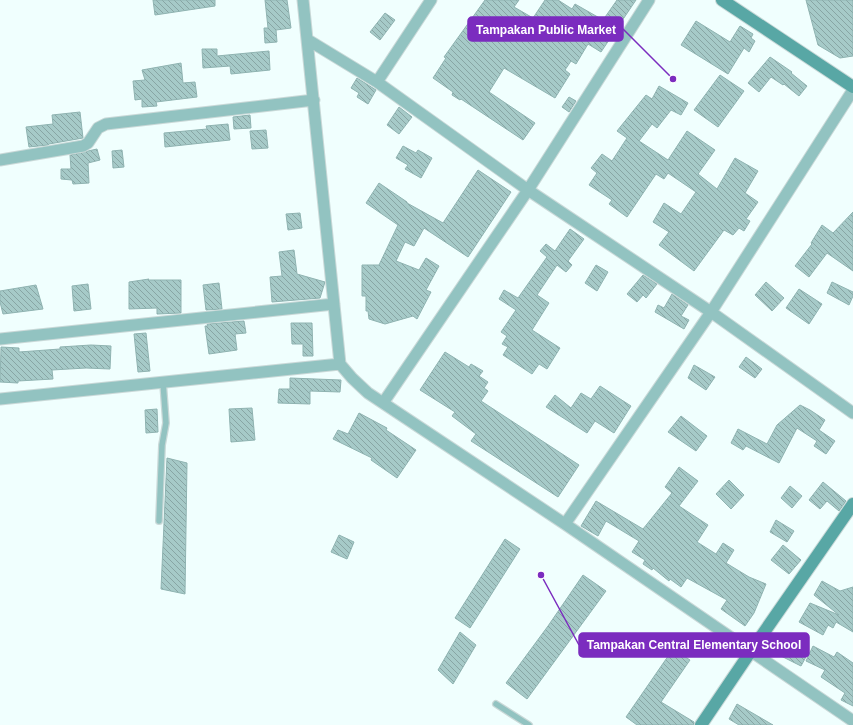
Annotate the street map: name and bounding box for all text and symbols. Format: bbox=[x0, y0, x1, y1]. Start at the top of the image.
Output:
callout: Tampakan Public Market bbox=[468, 17, 623, 41]
text: Tampakan Public Market bbox=[476, 23, 616, 37]
callout: Tampakan Central Elementary School bbox=[579, 633, 809, 657]
text: Tampakan Central Elementary School bbox=[587, 638, 801, 652]

